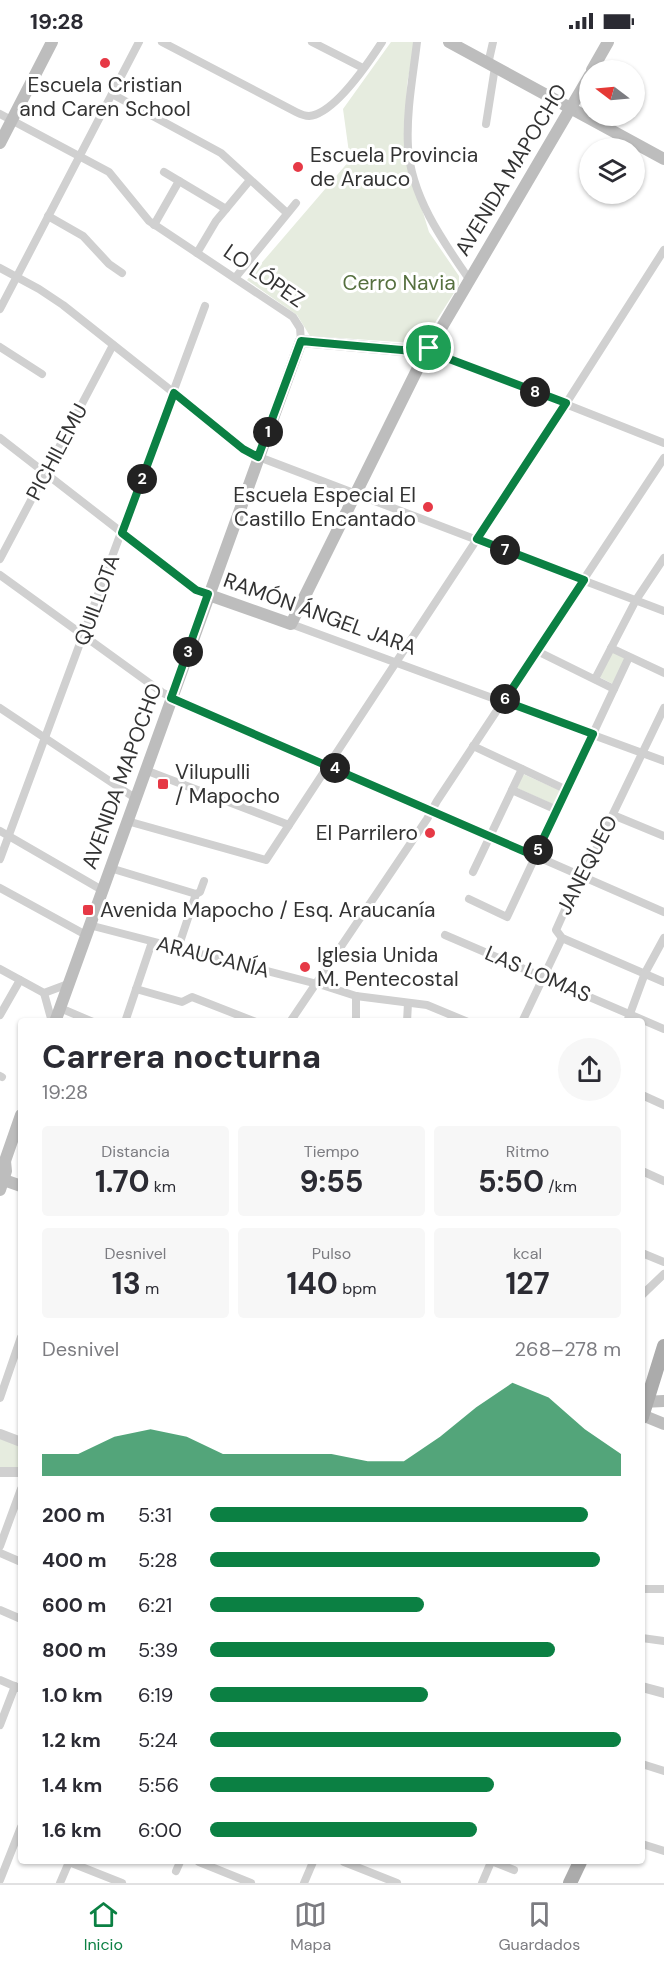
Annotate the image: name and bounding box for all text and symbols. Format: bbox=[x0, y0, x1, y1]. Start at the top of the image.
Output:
text: 19:28 bbox=[30, 7, 84, 36]
marker: Escuela Cristian and Caren School bbox=[98, 56, 112, 70]
north arrow bbox=[579, 60, 645, 126]
map controls bbox=[579, 60, 645, 204]
place label: Escuela Cristian and Caren School bbox=[19, 71, 191, 123]
street label: AVENIDA MAPOCHO bbox=[449, 79, 573, 261]
button: layers bbox=[579, 138, 645, 204]
place label: Escuela Provincia de Arauco bbox=[310, 141, 478, 193]
marker: Escuela Provincia de Arauco bbox=[291, 160, 305, 174]
street label: LO LÓPEZ bbox=[218, 238, 310, 314]
park label: Cerro Navia bbox=[342, 269, 456, 297]
pin bbox=[403, 322, 454, 373]
icon: arrive bbox=[412, 331, 445, 364]
pin: 8 bbox=[520, 377, 550, 407]
text: 8 bbox=[530, 381, 540, 402]
street label: PICHILEMU bbox=[20, 399, 94, 505]
pin: 1 bbox=[253, 417, 283, 447]
text: 1 bbox=[265, 421, 271, 442]
pin: 2 bbox=[127, 464, 157, 494]
text: 2 bbox=[137, 468, 147, 489]
place label: Escuela Especial El Castillo Encantado bbox=[233, 481, 416, 533]
marker: Escuela Especial El Castillo Encantado bbox=[421, 500, 435, 514]
pin: 7 bbox=[490, 535, 520, 565]
text: 7 bbox=[501, 539, 509, 560]
street label: QUILLOTA bbox=[68, 550, 126, 650]
street label: RAMÓN ÁNGEL JARA bbox=[220, 566, 420, 662]
pin: 3 bbox=[173, 637, 203, 667]
text: 3 bbox=[183, 641, 193, 662]
street label: AVENIDA MAPOCHO bbox=[75, 679, 169, 873]
pin: 6 bbox=[490, 684, 520, 714]
text: 6 bbox=[500, 688, 510, 709]
pin: 4 bbox=[320, 753, 350, 783]
text: 4 bbox=[330, 757, 340, 778]
place label: Vilupulli / Mapocho bbox=[175, 758, 280, 810]
marker: Vilupulli / Mapocho bbox=[156, 777, 170, 791]
street label: JANEQUEO bbox=[550, 810, 624, 920]
place label: El Parrilero bbox=[316, 819, 418, 847]
marker: El Parrilero bbox=[423, 826, 437, 840]
pin: 5 bbox=[523, 835, 553, 865]
text: 5 bbox=[533, 839, 543, 860]
place label: Avenida Mapocho / Esq. Araucanía bbox=[100, 896, 435, 924]
marker: Avenida Mapocho / Esq. Araucanía bbox=[81, 903, 95, 917]
street label: ARAUCANÍA bbox=[154, 929, 272, 985]
street label: LAS LOMAS bbox=[481, 939, 595, 1009]
place label: Iglesia Unida M. Pentecostal bbox=[317, 941, 459, 993]
marker: Iglesia Unida M. Pentecostal bbox=[298, 960, 312, 974]
text: Carrera nocturna bbox=[42, 1035, 321, 1078]
button: share bbox=[558, 1038, 621, 1101]
text: 19:28 bbox=[42, 1079, 88, 1105]
text: Distancia bbox=[101, 1141, 170, 1162]
text: Tiempo bbox=[304, 1141, 359, 1162]
text: Ritmo bbox=[506, 1141, 549, 1162]
text: 1.70 bbox=[95, 1162, 150, 1201]
text: 9:55 bbox=[300, 1162, 364, 1201]
text: 5:50 bbox=[478, 1162, 544, 1201]
text: km bbox=[150, 1176, 176, 1197]
text: /km bbox=[544, 1176, 577, 1197]
text: Desnivel bbox=[105, 1243, 166, 1264]
text: Pulso bbox=[312, 1243, 351, 1264]
text: kcal bbox=[513, 1243, 542, 1264]
text: 13 bbox=[112, 1264, 141, 1303]
text: 140 bbox=[286, 1264, 338, 1303]
text: 127 bbox=[505, 1264, 550, 1303]
text: m bbox=[141, 1278, 159, 1299]
text: bpm bbox=[338, 1278, 377, 1299]
text: Desnivel bbox=[42, 1336, 119, 1362]
text: 268–278 m bbox=[515, 1336, 621, 1362]
text: 200 m bbox=[42, 1502, 105, 1528]
text: 5:31 bbox=[138, 1502, 172, 1528]
text: 400 m bbox=[42, 1547, 107, 1573]
text: 5:28 bbox=[138, 1547, 178, 1573]
text: 600 m bbox=[42, 1592, 106, 1618]
text: 6:21 bbox=[138, 1592, 172, 1618]
text: 800 m bbox=[42, 1637, 106, 1663]
text: 5:39 bbox=[138, 1637, 178, 1663]
text: 1.0 km bbox=[42, 1682, 103, 1708]
text: 6:19 bbox=[138, 1682, 173, 1708]
text: 1.2 km bbox=[42, 1727, 101, 1753]
text: 5:24 bbox=[138, 1727, 178, 1753]
text: 1.4 km bbox=[42, 1772, 102, 1798]
text: 5:56 bbox=[138, 1772, 179, 1798]
text: 1.6 km bbox=[42, 1817, 101, 1843]
text: 6:00 bbox=[138, 1817, 182, 1843]
tab: Inicio bbox=[84, 1898, 123, 1955]
tab: Mapa bbox=[290, 1898, 331, 1955]
tab: Guardados bbox=[498, 1898, 580, 1955]

